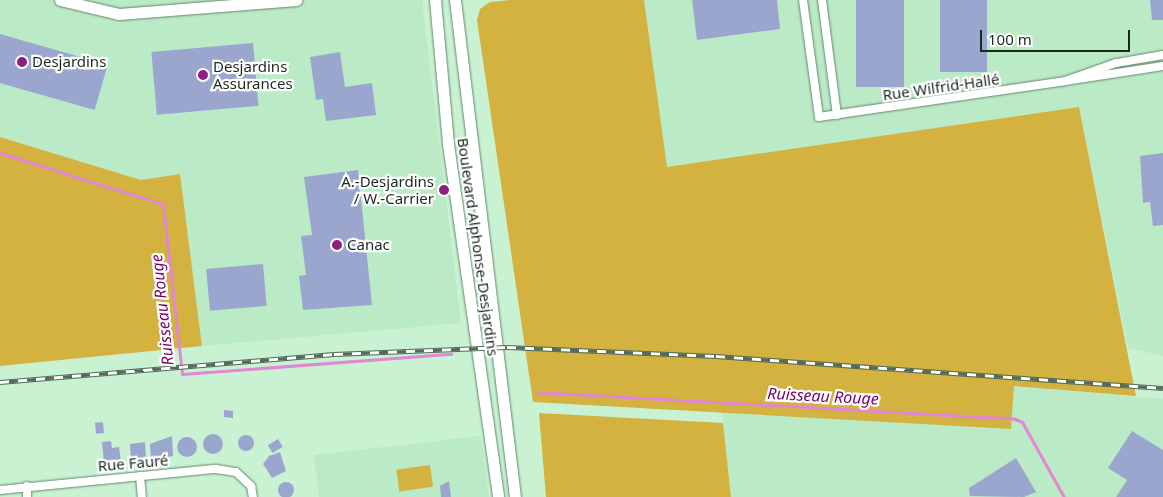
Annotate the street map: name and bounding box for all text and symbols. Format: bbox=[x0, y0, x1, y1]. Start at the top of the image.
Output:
scale bar bbox=[983, 20, 1133, 52]
text: 100 m bbox=[988, 29, 1032, 49]
place label: Desjardins bbox=[32, 53, 106, 71]
marker: Desjardins bbox=[16, 56, 28, 68]
place label: Desjardins Assurances bbox=[213, 57, 293, 92]
marker: Desjardins Assurances bbox=[197, 69, 209, 81]
street label: Rue Wilfrid-Hallé bbox=[881, 70, 1001, 104]
street label: Boulevard Alphonse-Desjardins bbox=[454, 137, 502, 357]
place label: A.-Desjardins / W.-Carrier bbox=[341, 172, 434, 207]
marker: A.-Desjardins / W.-Carrier bbox=[438, 184, 450, 196]
place label: Canac bbox=[347, 236, 390, 254]
marker: Canac bbox=[331, 239, 343, 251]
water label: Ruisseau Rouge bbox=[147, 254, 177, 366]
water label: Ruisseau Rouge bbox=[767, 383, 879, 409]
street label: Rue Fauré bbox=[97, 451, 169, 475]

